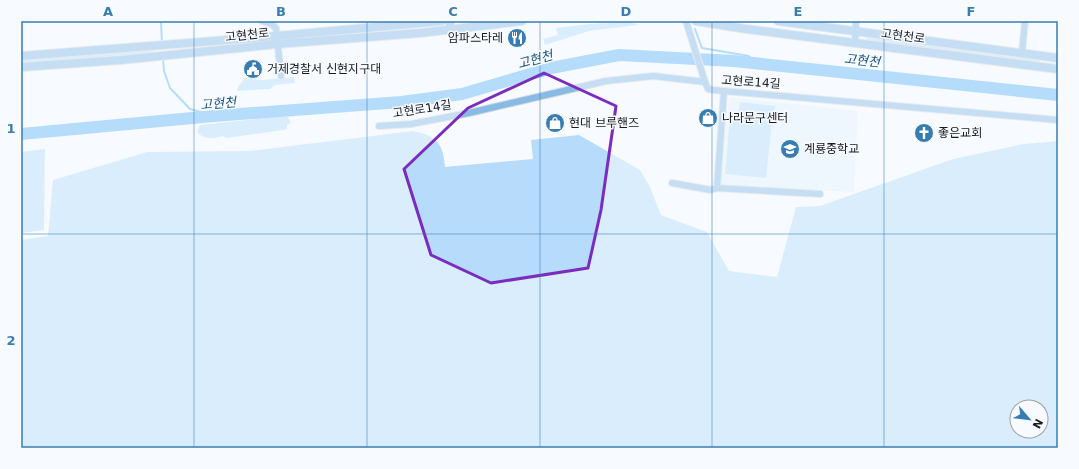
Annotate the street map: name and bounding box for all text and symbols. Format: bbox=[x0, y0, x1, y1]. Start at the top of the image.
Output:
text: A bbox=[103, 4, 113, 19]
text: B bbox=[276, 4, 286, 19]
text: C bbox=[448, 4, 458, 19]
text: D bbox=[621, 4, 632, 19]
text: E bbox=[794, 4, 802, 19]
text: F bbox=[967, 4, 975, 19]
street label: 고현천로 bbox=[224, 26, 270, 44]
street label: 고현천로 bbox=[880, 26, 926, 46]
restaurant icon: 암파스타레 bbox=[506, 27, 528, 49]
place label: 암파스타레 bbox=[448, 31, 503, 45]
water label: 고현천 bbox=[516, 47, 555, 71]
water label: 고현천 bbox=[843, 51, 882, 70]
public building icon: 거제경찰서 신현지구대 bbox=[242, 58, 264, 80]
place label: 거제경찰서 신현지구대 bbox=[267, 62, 381, 76]
street label: 고현로14길 bbox=[721, 73, 781, 91]
water label: 고현천 bbox=[200, 94, 238, 113]
street label: 고현로14길 bbox=[392, 97, 452, 121]
shop icon: 나라문구센터 bbox=[697, 107, 719, 129]
place label: 나라문구센터 bbox=[722, 111, 788, 125]
shop icon: 현대 브루핸즈 bbox=[544, 112, 566, 134]
place label: 현대 브루핸즈 bbox=[569, 116, 639, 130]
text: 1 bbox=[6, 121, 16, 136]
church icon: 좋은교회 bbox=[913, 122, 935, 144]
place label: 좋은교회 bbox=[938, 126, 982, 140]
school or university icon: 계룡중학교 bbox=[779, 138, 801, 160]
place label: 계룡중학교 bbox=[804, 142, 859, 156]
text: 2 bbox=[6, 333, 16, 348]
north arrow bbox=[1009, 399, 1049, 439]
text: N bbox=[1029, 416, 1045, 431]

